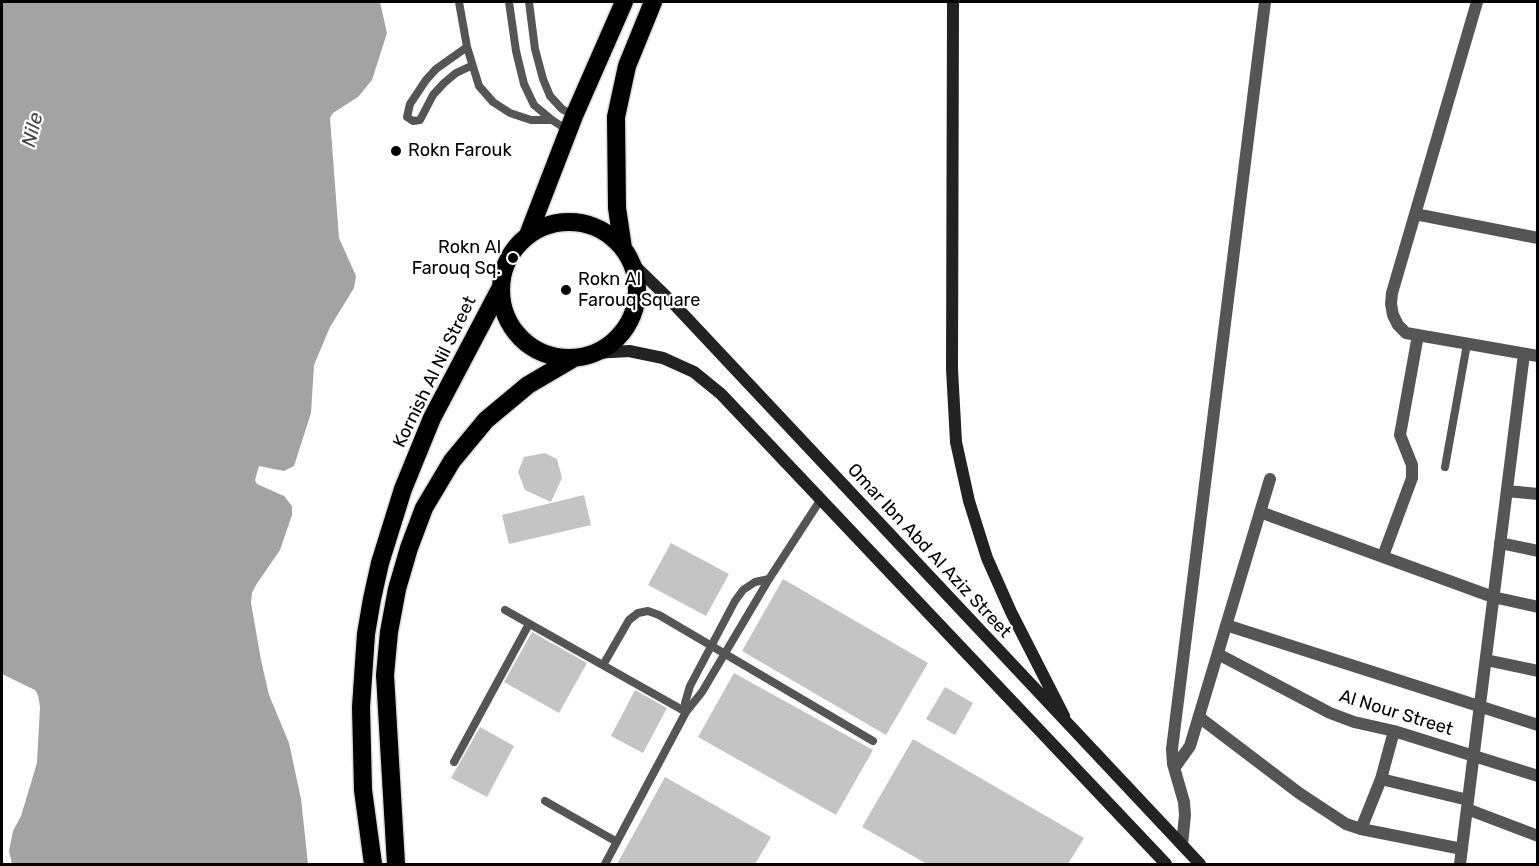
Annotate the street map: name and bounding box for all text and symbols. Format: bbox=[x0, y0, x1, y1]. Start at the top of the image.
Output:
water label: Nile bbox=[17, 110, 49, 150]
place label: Rokn Farouk bbox=[408, 140, 512, 162]
marker: Rokn Farouk bbox=[389, 144, 403, 158]
place label: Rokn Al Farouq Sq. bbox=[412, 237, 501, 280]
marker: Rokn Al Farouq Sq. bbox=[506, 251, 520, 265]
place label: Rokn Al Farouq Square bbox=[578, 269, 700, 312]
marker: Rokn Al Farouq Square bbox=[559, 283, 573, 297]
street label: Kornish Al Nil Street bbox=[389, 293, 481, 451]
street label: Omar Ibn Abd Al Aziz Street bbox=[843, 459, 1015, 643]
street label: Al Nour Street bbox=[1337, 685, 1455, 741]

